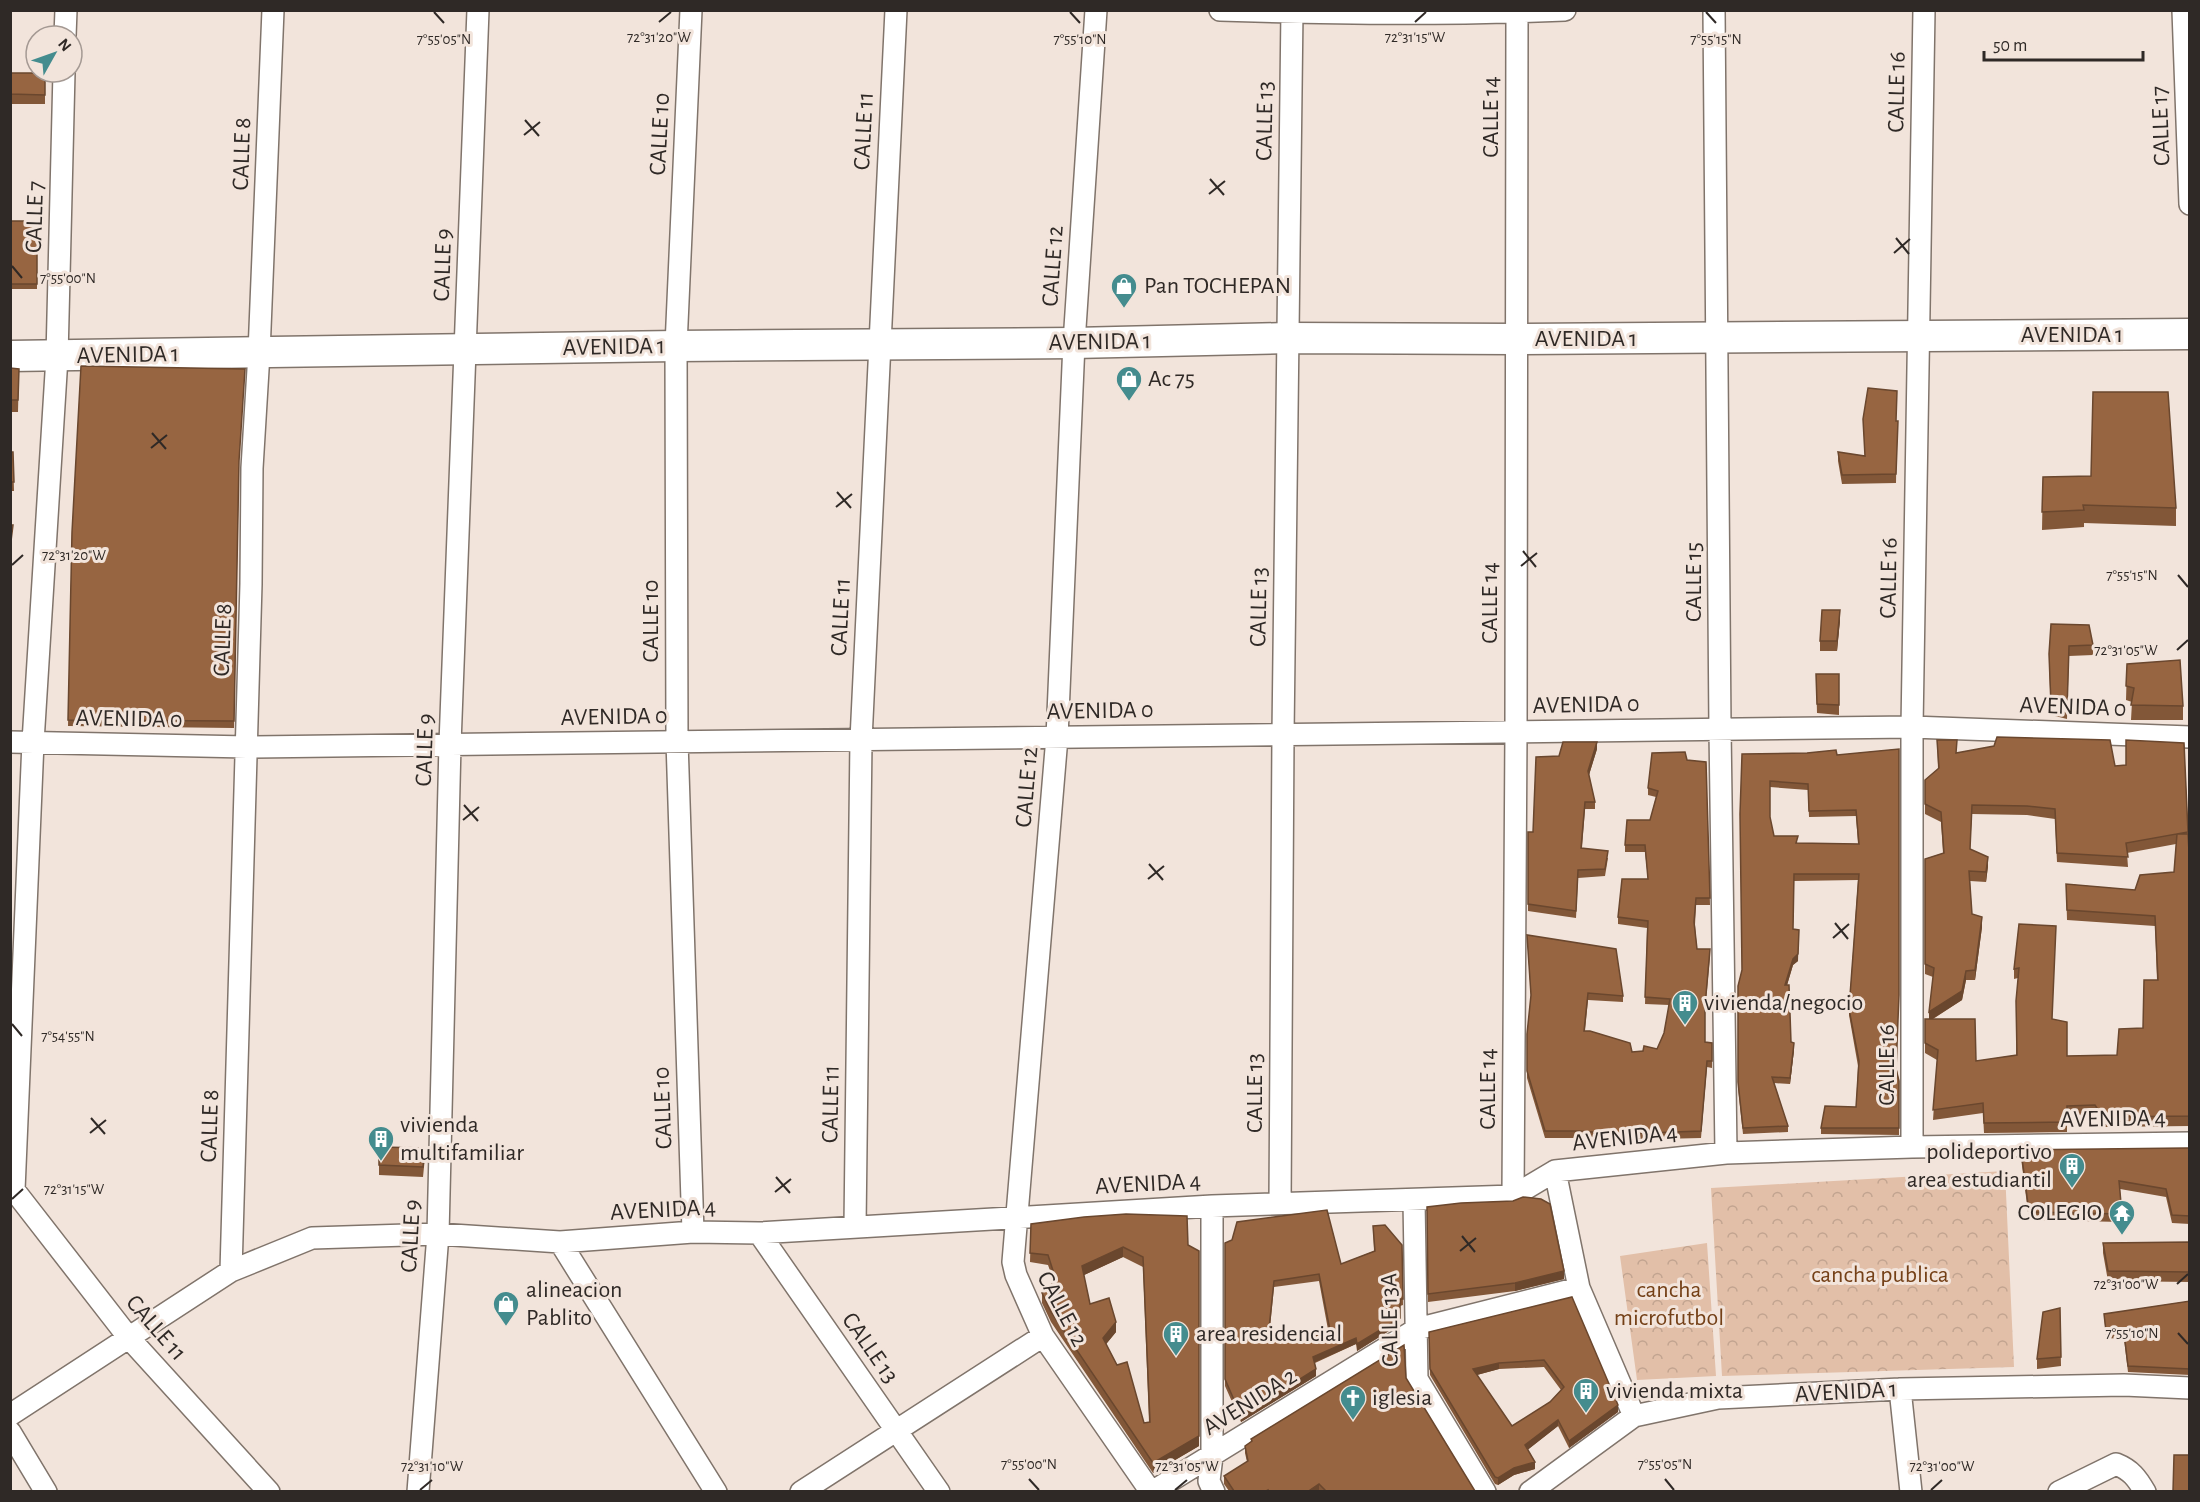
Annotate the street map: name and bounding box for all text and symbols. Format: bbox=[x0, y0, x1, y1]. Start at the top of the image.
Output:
north arrow bbox=[24, 24, 84, 84]
scale bar bbox=[1984, 24, 2143, 62]
text: 72°31'20"W bbox=[627, 30, 692, 45]
text: 72°31'15"W bbox=[1385, 30, 1446, 45]
text: 7°55'05"N bbox=[417, 32, 471, 47]
text: 7°55'10"N bbox=[1053, 32, 1107, 47]
text: 7°55'15"N bbox=[1690, 32, 1742, 47]
text: N bbox=[55, 36, 74, 54]
text: 50 m bbox=[1993, 37, 2027, 55]
street label: CALLE 16 bbox=[1884, 51, 1910, 133]
street label: CALLE 14 bbox=[1479, 76, 1503, 158]
street label: CALLE 13 bbox=[1252, 81, 1278, 161]
street label: CALLE 17 bbox=[2148, 86, 2174, 166]
street label: CALLE 11 bbox=[850, 91, 878, 171]
street label: CALLE 10 bbox=[646, 92, 674, 176]
street label: CALLE 8 bbox=[229, 117, 255, 191]
street label: CALLE 7 bbox=[22, 181, 48, 253]
street label: CALLE 12 bbox=[1038, 225, 1068, 307]
street label: CALLE 9 bbox=[430, 228, 456, 302]
text: 7°55'00"N bbox=[40, 271, 96, 286]
shop icon: Pan TOCHEPAN bbox=[1109, 271, 1139, 309]
place label: Pan TOCHEPAN bbox=[1144, 274, 1291, 298]
street label: AVENIDA 1 bbox=[2021, 323, 2123, 347]
street label: AVENIDA 1 bbox=[1535, 327, 1637, 351]
street label: AVENIDA 1 bbox=[1049, 329, 1151, 355]
street label: AVENIDA 1 bbox=[563, 334, 665, 360]
street label: AVENIDA 1 bbox=[77, 342, 179, 368]
shop icon: Ac 75 bbox=[1114, 364, 1144, 402]
place label: Ac 75 bbox=[1148, 367, 1195, 391]
street label: CALLE 16 bbox=[1876, 537, 1902, 619]
street label: CALLE 15 bbox=[1682, 542, 1706, 622]
text: 72°31'20"W bbox=[42, 548, 107, 563]
street label: CALLE 14 bbox=[1478, 562, 1502, 644]
street label: CALLE 13 bbox=[1246, 567, 1272, 647]
text: 7°55'15"N bbox=[2106, 568, 2158, 583]
street label: CALLE 11 bbox=[827, 577, 855, 657]
street label: CALLE 10 bbox=[639, 580, 663, 662]
street label: CALLE 8 bbox=[210, 603, 236, 677]
text: 72°31'05"W bbox=[2094, 643, 2158, 658]
street label: AVENIDA 0 bbox=[1532, 692, 1640, 718]
street label: AVENIDA 0 bbox=[2019, 693, 2127, 721]
street label: AVENIDA 0 bbox=[1046, 698, 1154, 724]
street label: AVENIDA 0 bbox=[560, 704, 668, 730]
street label: AVENIDA 0 bbox=[75, 706, 183, 732]
street label: CALLE 9 bbox=[412, 713, 438, 787]
street label: CALLE 12 bbox=[1012, 746, 1042, 828]
building icon: vivienda/negocio bbox=[1670, 988, 1700, 1026]
place label: vivienda/negocio bbox=[1704, 991, 1863, 1015]
street label: CALLE 16 bbox=[1875, 1024, 1899, 1106]
text: 7°54'55"N bbox=[41, 1029, 95, 1044]
street label: CALLE 14 bbox=[1476, 1048, 1500, 1130]
street label: CALLE 13 bbox=[1243, 1053, 1267, 1133]
street label: CALLE 11 bbox=[818, 1065, 844, 1143]
street label: CALLE 10 bbox=[650, 1066, 676, 1150]
street label: CALLE 8 bbox=[197, 1089, 223, 1163]
street label: AVENIDA 4 bbox=[2060, 1106, 2166, 1132]
place label: vivienda multifamiliar bbox=[400, 1113, 524, 1165]
street label: AVENIDA 4 bbox=[1571, 1121, 1679, 1155]
building icon: vivienda multifamiliar bbox=[366, 1124, 396, 1162]
place label: polideportivo area estudiantil bbox=[1907, 1140, 2052, 1192]
building icon: polideportivo area estudiantil bbox=[2057, 1151, 2087, 1189]
street label: AVENIDA 4 bbox=[1095, 1169, 1201, 1199]
text: 72°31'15"W bbox=[44, 1182, 105, 1197]
street label: AVENIDA 4 bbox=[610, 1195, 716, 1225]
temple icon: COLEGIO bbox=[2107, 1198, 2137, 1236]
street label: CALLE 9 bbox=[397, 1199, 425, 1273]
place label: COLEGIO bbox=[2017, 1201, 2102, 1225]
park label: cancha publica bbox=[1811, 1263, 1949, 1287]
street label: CALLE 12 bbox=[1032, 1268, 1092, 1350]
street label: CALLE 13A bbox=[1377, 1273, 1403, 1367]
text: 72°31'00"W bbox=[2094, 1277, 2159, 1292]
place label: alineacion Pablito bbox=[526, 1278, 622, 1330]
park label: cancha microfutbol bbox=[1614, 1278, 1724, 1330]
shop icon: alineacion Pablito bbox=[491, 1289, 521, 1327]
street label: CALLE 11 bbox=[121, 1291, 191, 1365]
street label: CALLE 13 bbox=[837, 1308, 903, 1388]
building icon: area residencial bbox=[1161, 1319, 1191, 1357]
place label: area residencial bbox=[1196, 1322, 1342, 1346]
text: 7°55'10"N bbox=[2105, 1326, 2159, 1341]
street label: AVENIDA 2 bbox=[1199, 1364, 1301, 1440]
building icon: vivienda mixta bbox=[1571, 1376, 1601, 1414]
street label: AVENIDA 1 bbox=[1794, 1377, 1898, 1407]
place label: vivienda mixta bbox=[1606, 1379, 1743, 1403]
church icon: iglesia bbox=[1338, 1383, 1368, 1421]
place label: iglesia bbox=[1372, 1386, 1432, 1410]
text: 7°55'00"N bbox=[1001, 1457, 1057, 1472]
text: 7°55'05"N bbox=[1638, 1457, 1692, 1472]
text: 72°31'10"W bbox=[401, 1459, 464, 1474]
text: 72°31'05"W bbox=[1155, 1459, 1219, 1474]
text: 72°31'00"W bbox=[1910, 1459, 1975, 1474]

